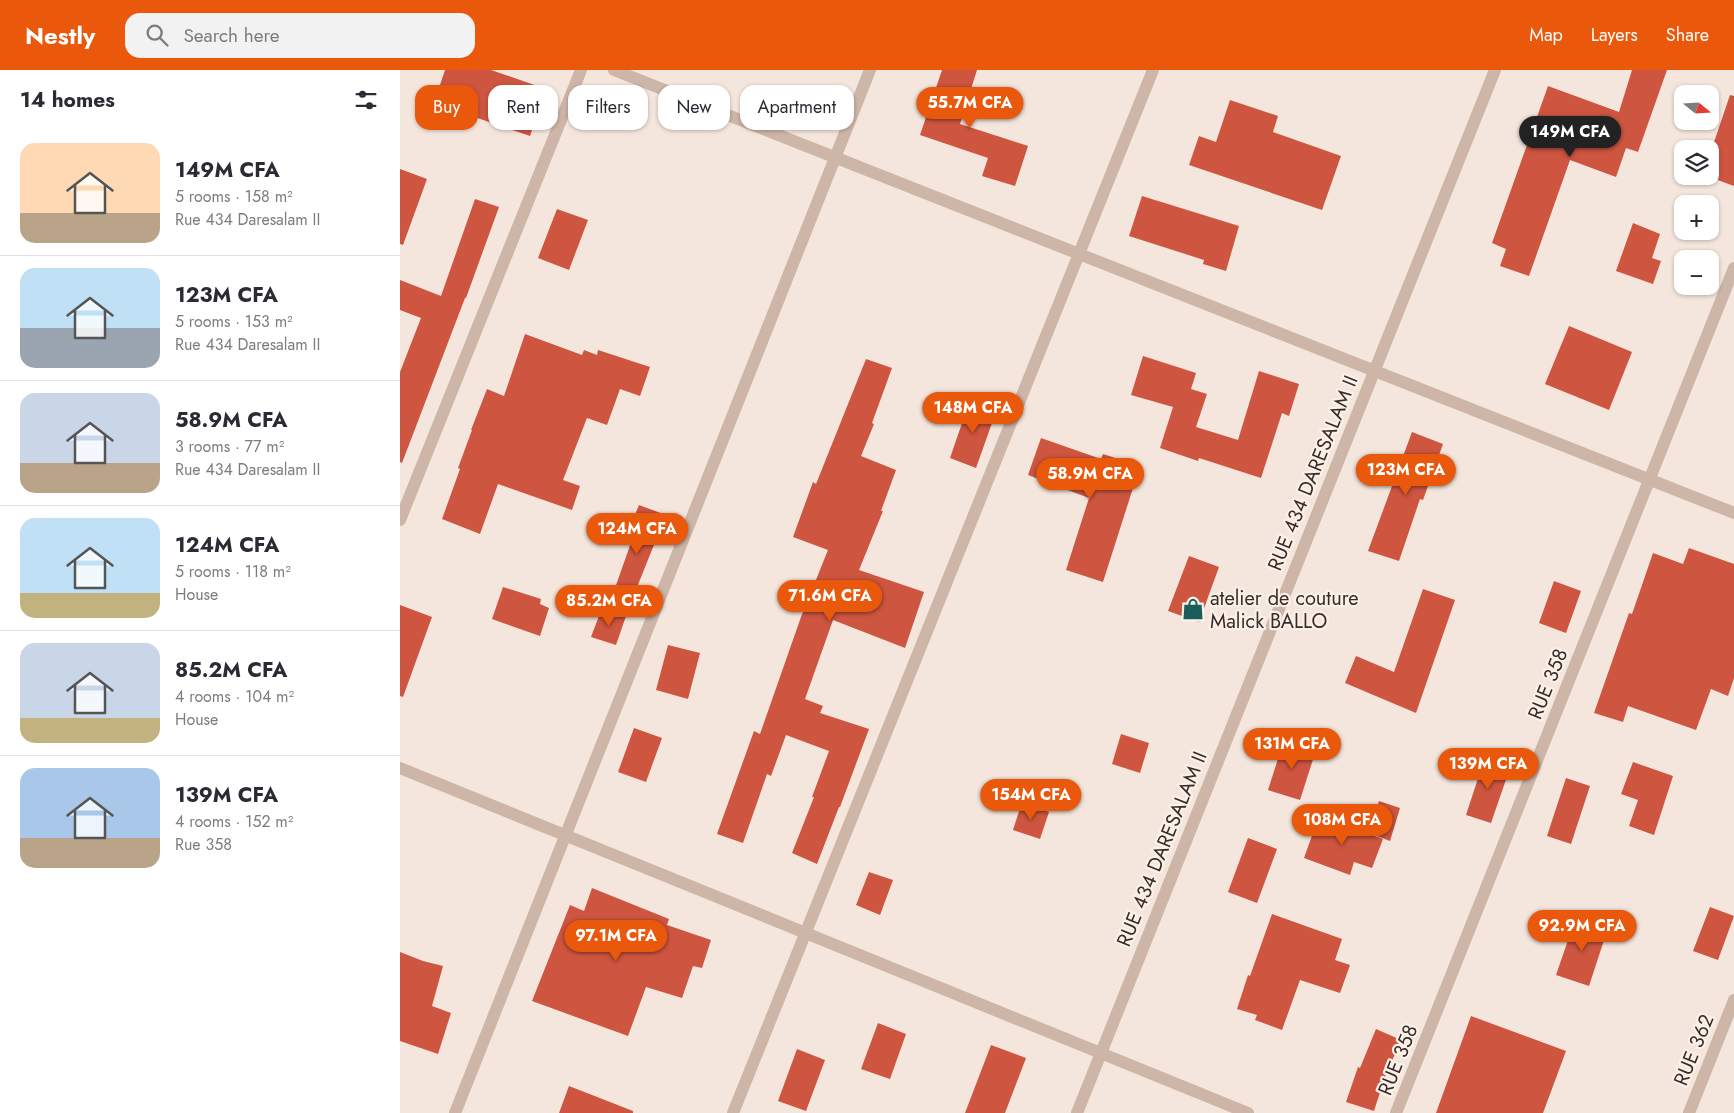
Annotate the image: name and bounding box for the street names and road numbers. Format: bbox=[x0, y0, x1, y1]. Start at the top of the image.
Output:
street label: RUE 434 DARESALAM II bbox=[1261, 371, 1365, 575]
street label: RUE 358 bbox=[1521, 644, 1575, 724]
street label: RUE 434 DARESALAM II bbox=[1110, 747, 1214, 951]
street label: RUE 362 bbox=[1667, 1010, 1721, 1090]
street label: RUE 358 bbox=[1371, 1020, 1425, 1100]

